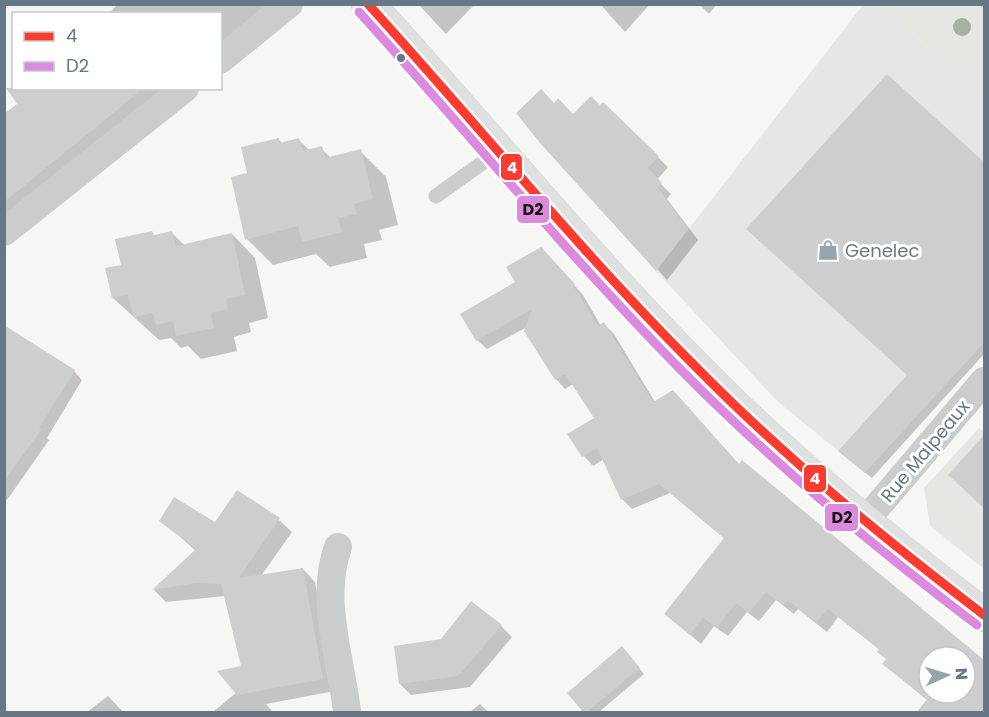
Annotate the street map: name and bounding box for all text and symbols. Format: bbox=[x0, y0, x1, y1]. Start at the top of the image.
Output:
legend bbox=[12, 12, 222, 90]
text: 4 bbox=[66, 23, 77, 48]
unlabelled marker bbox=[395, 52, 407, 64]
text: D2 bbox=[66, 53, 89, 78]
line badge: 4 bbox=[500, 153, 523, 181]
text: 4 bbox=[507, 156, 518, 179]
line badge: D2 bbox=[516, 195, 550, 224]
text: D2 bbox=[523, 198, 543, 221]
shop icon: Genelec bbox=[816, 238, 840, 262]
place label: Genelec bbox=[845, 238, 919, 263]
street label: Rue Malpeaux bbox=[875, 394, 975, 507]
line badge: 4 bbox=[803, 464, 827, 493]
text: 4 bbox=[810, 467, 821, 490]
line badge: D2 bbox=[824, 503, 859, 532]
text: D2 bbox=[832, 506, 852, 529]
north arrow bbox=[917, 645, 977, 705]
text: N bbox=[950, 667, 973, 681]

